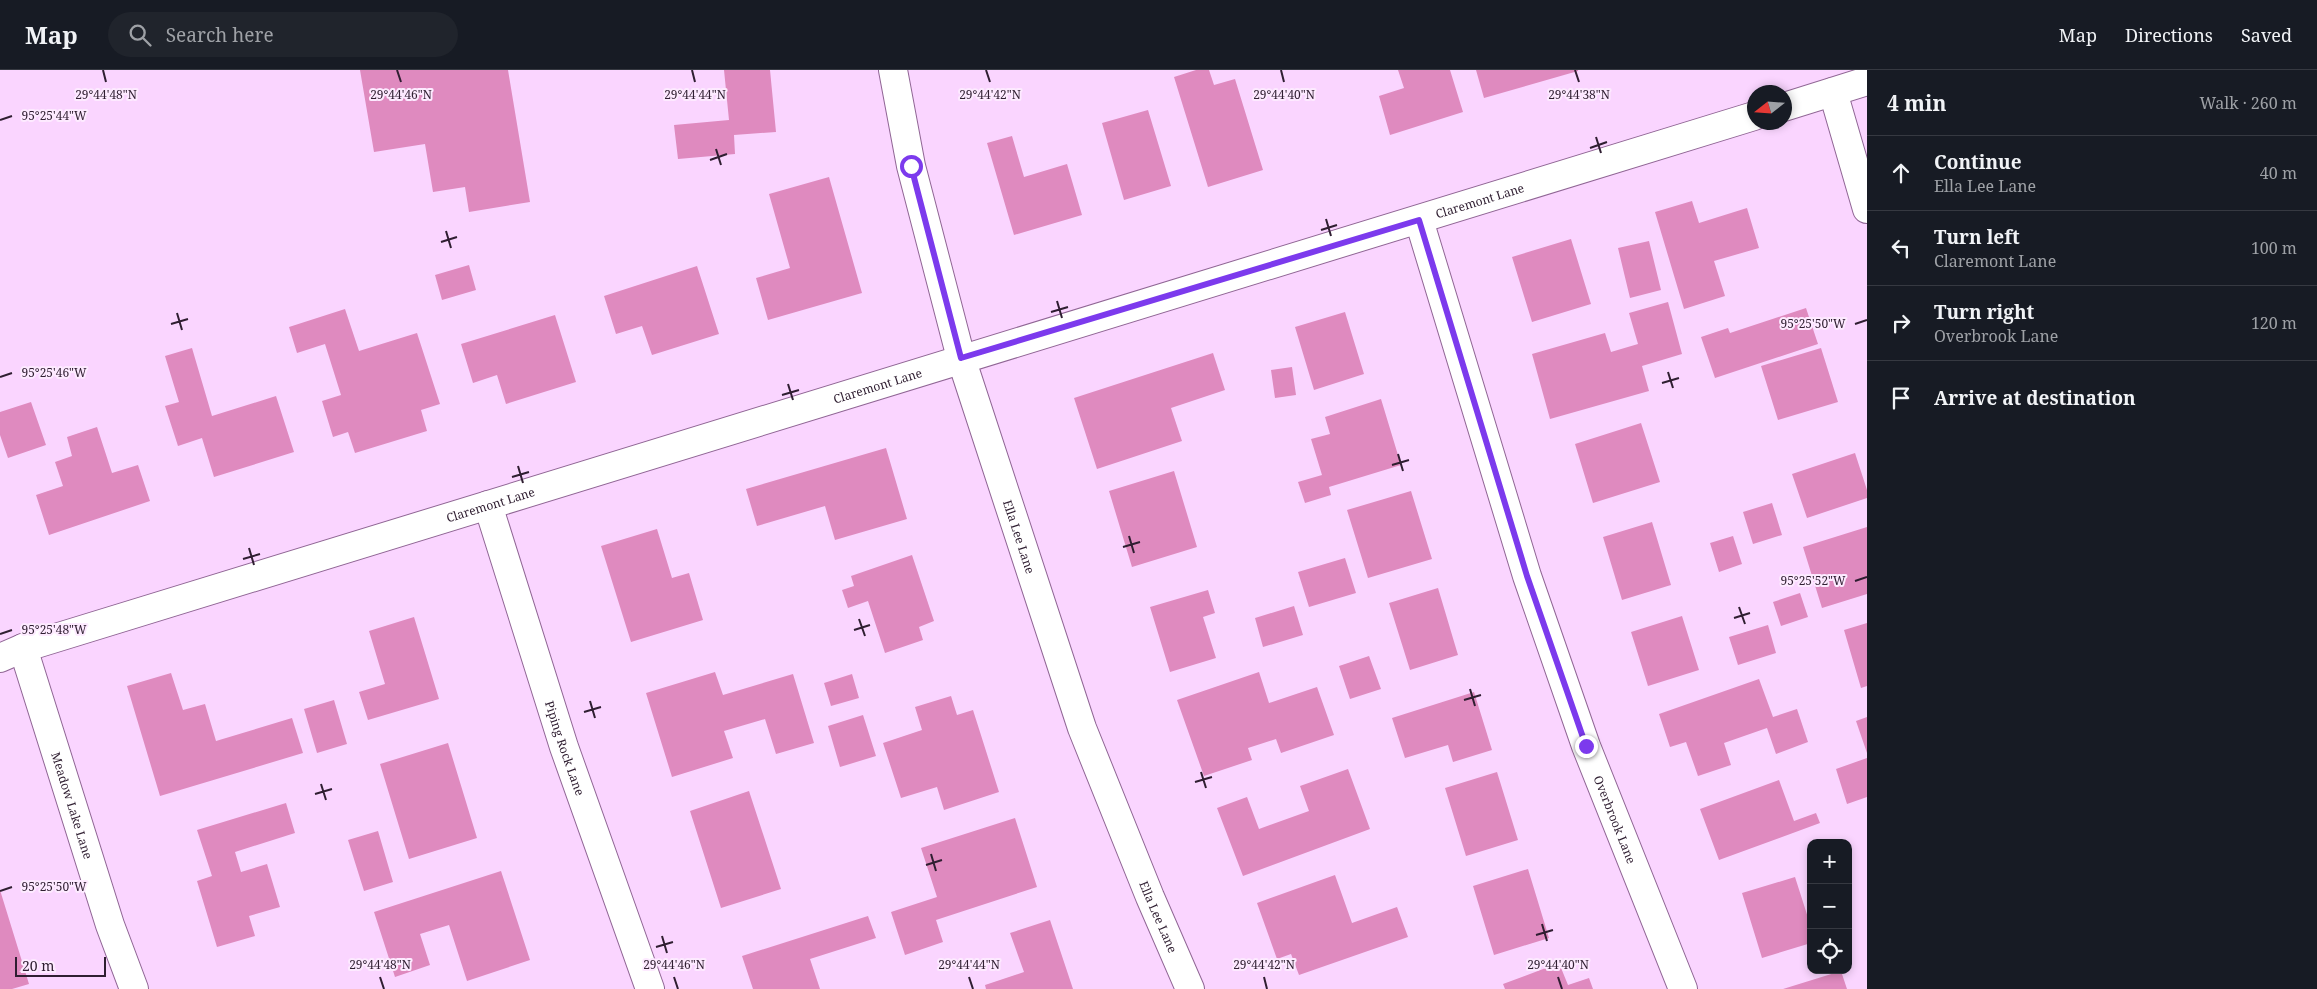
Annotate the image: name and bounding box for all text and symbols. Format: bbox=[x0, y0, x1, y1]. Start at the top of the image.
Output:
search box bbox=[108, 12, 458, 57]
text: Map bbox=[25, 18, 78, 51]
icon: search bbox=[126, 21, 154, 49]
text: Search here bbox=[166, 22, 274, 48]
text: Map bbox=[2059, 23, 2097, 47]
text: Directions bbox=[2125, 23, 2213, 47]
text: Saved bbox=[2241, 23, 2292, 47]
north arrow bbox=[1747, 85, 1792, 130]
text: 29°44'48"N bbox=[75, 86, 137, 103]
text: 29°44'46"N bbox=[370, 86, 432, 103]
text: 29°44'44"N bbox=[664, 86, 726, 103]
text: 29°44'42"N bbox=[959, 86, 1021, 103]
text: 29°44'40"N bbox=[1253, 86, 1315, 103]
text: 29°44'38"N bbox=[1548, 86, 1610, 103]
text: 4 min bbox=[1887, 89, 1946, 117]
text: Walk · 260 m bbox=[2200, 92, 2297, 114]
text: 95°25'44"W bbox=[21, 107, 87, 124]
text: Continue bbox=[1934, 149, 2022, 175]
route start bbox=[900, 155, 923, 178]
icon: ahead bbox=[1887, 159, 1915, 187]
text: 40 m bbox=[2260, 162, 2297, 184]
text: Ella Lee Lane bbox=[1934, 175, 2036, 197]
street label: Claremont Lane bbox=[1433, 179, 1526, 222]
text: Turn left bbox=[1934, 224, 2020, 250]
icon: left bbox=[1887, 234, 1915, 262]
text: 100 m bbox=[2251, 237, 2297, 259]
text: Claremont Lane bbox=[1934, 250, 2056, 272]
text: Turn right bbox=[1934, 299, 2034, 325]
icon: right bbox=[1887, 309, 1915, 337]
text: 120 m bbox=[2251, 312, 2297, 334]
text: 95°25'50"W bbox=[1780, 315, 1846, 332]
text: Overbrook Lane bbox=[1934, 325, 2058, 347]
text: 95°25'46"W bbox=[21, 364, 87, 381]
street label: Claremont Lane bbox=[831, 364, 924, 407]
icon: arrive bbox=[1887, 384, 1915, 412]
text: Arrive at destination bbox=[1934, 385, 2136, 411]
street label: Claremont Lane bbox=[444, 483, 537, 526]
street label: Ella Lee Lane bbox=[999, 498, 1039, 576]
text: 95°25'52"W bbox=[1780, 572, 1846, 589]
text: 95°25'48"W bbox=[21, 621, 87, 638]
street label: Piping Rock Lane bbox=[541, 699, 589, 798]
route end bbox=[1575, 735, 1598, 758]
street label: Meadow Lake Lane bbox=[48, 750, 97, 861]
street label: Overbrook Lane bbox=[1590, 773, 1641, 866]
map controls bbox=[1807, 839, 1852, 974]
button: + bbox=[1807, 839, 1852, 884]
text: 95°25'50"W bbox=[21, 878, 87, 895]
street label: Ella Lee Lane bbox=[1136, 878, 1182, 955]
button: − bbox=[1807, 884, 1852, 929]
button: locate bbox=[1807, 929, 1852, 974]
scale bar bbox=[15, 954, 106, 977]
text: 20 m bbox=[22, 956, 55, 975]
text: 29°44'48"N bbox=[349, 956, 411, 973]
text: 29°44'46"N bbox=[643, 956, 705, 973]
text: 29°44'44"N bbox=[938, 956, 1000, 973]
text: 29°44'42"N bbox=[1233, 956, 1295, 973]
text: 29°44'40"N bbox=[1527, 956, 1589, 973]

